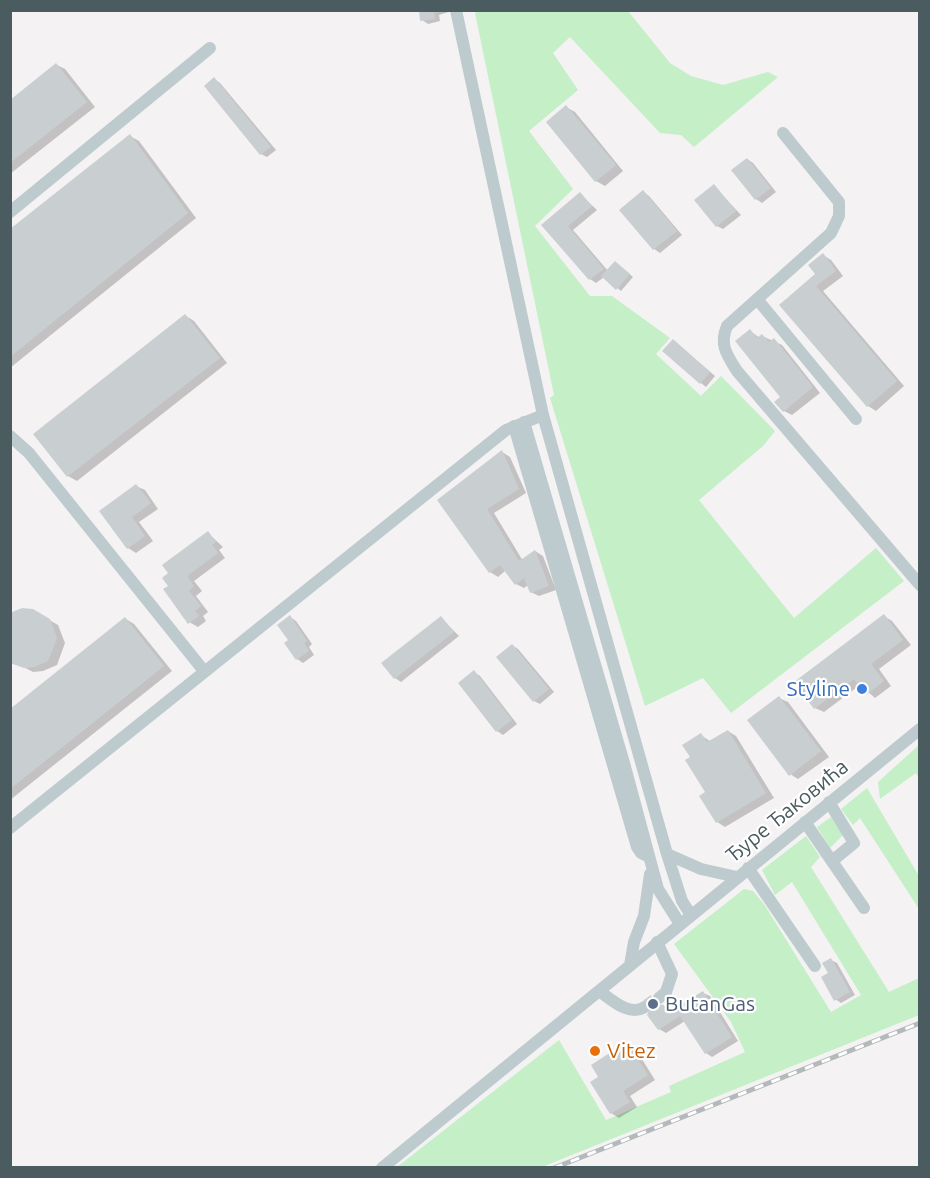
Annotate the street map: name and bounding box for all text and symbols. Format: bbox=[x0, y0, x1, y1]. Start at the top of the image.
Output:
place label: Styline bbox=[786, 676, 850, 702]
marker: Styline bbox=[855, 682, 869, 696]
street label: Ђуре Ђаковића bbox=[721, 754, 853, 868]
place label: ButanGas bbox=[665, 991, 755, 1017]
marker: ButanGas bbox=[646, 997, 660, 1011]
place label: Vitez bbox=[607, 1038, 656, 1064]
marker: Vitez bbox=[588, 1044, 602, 1058]

